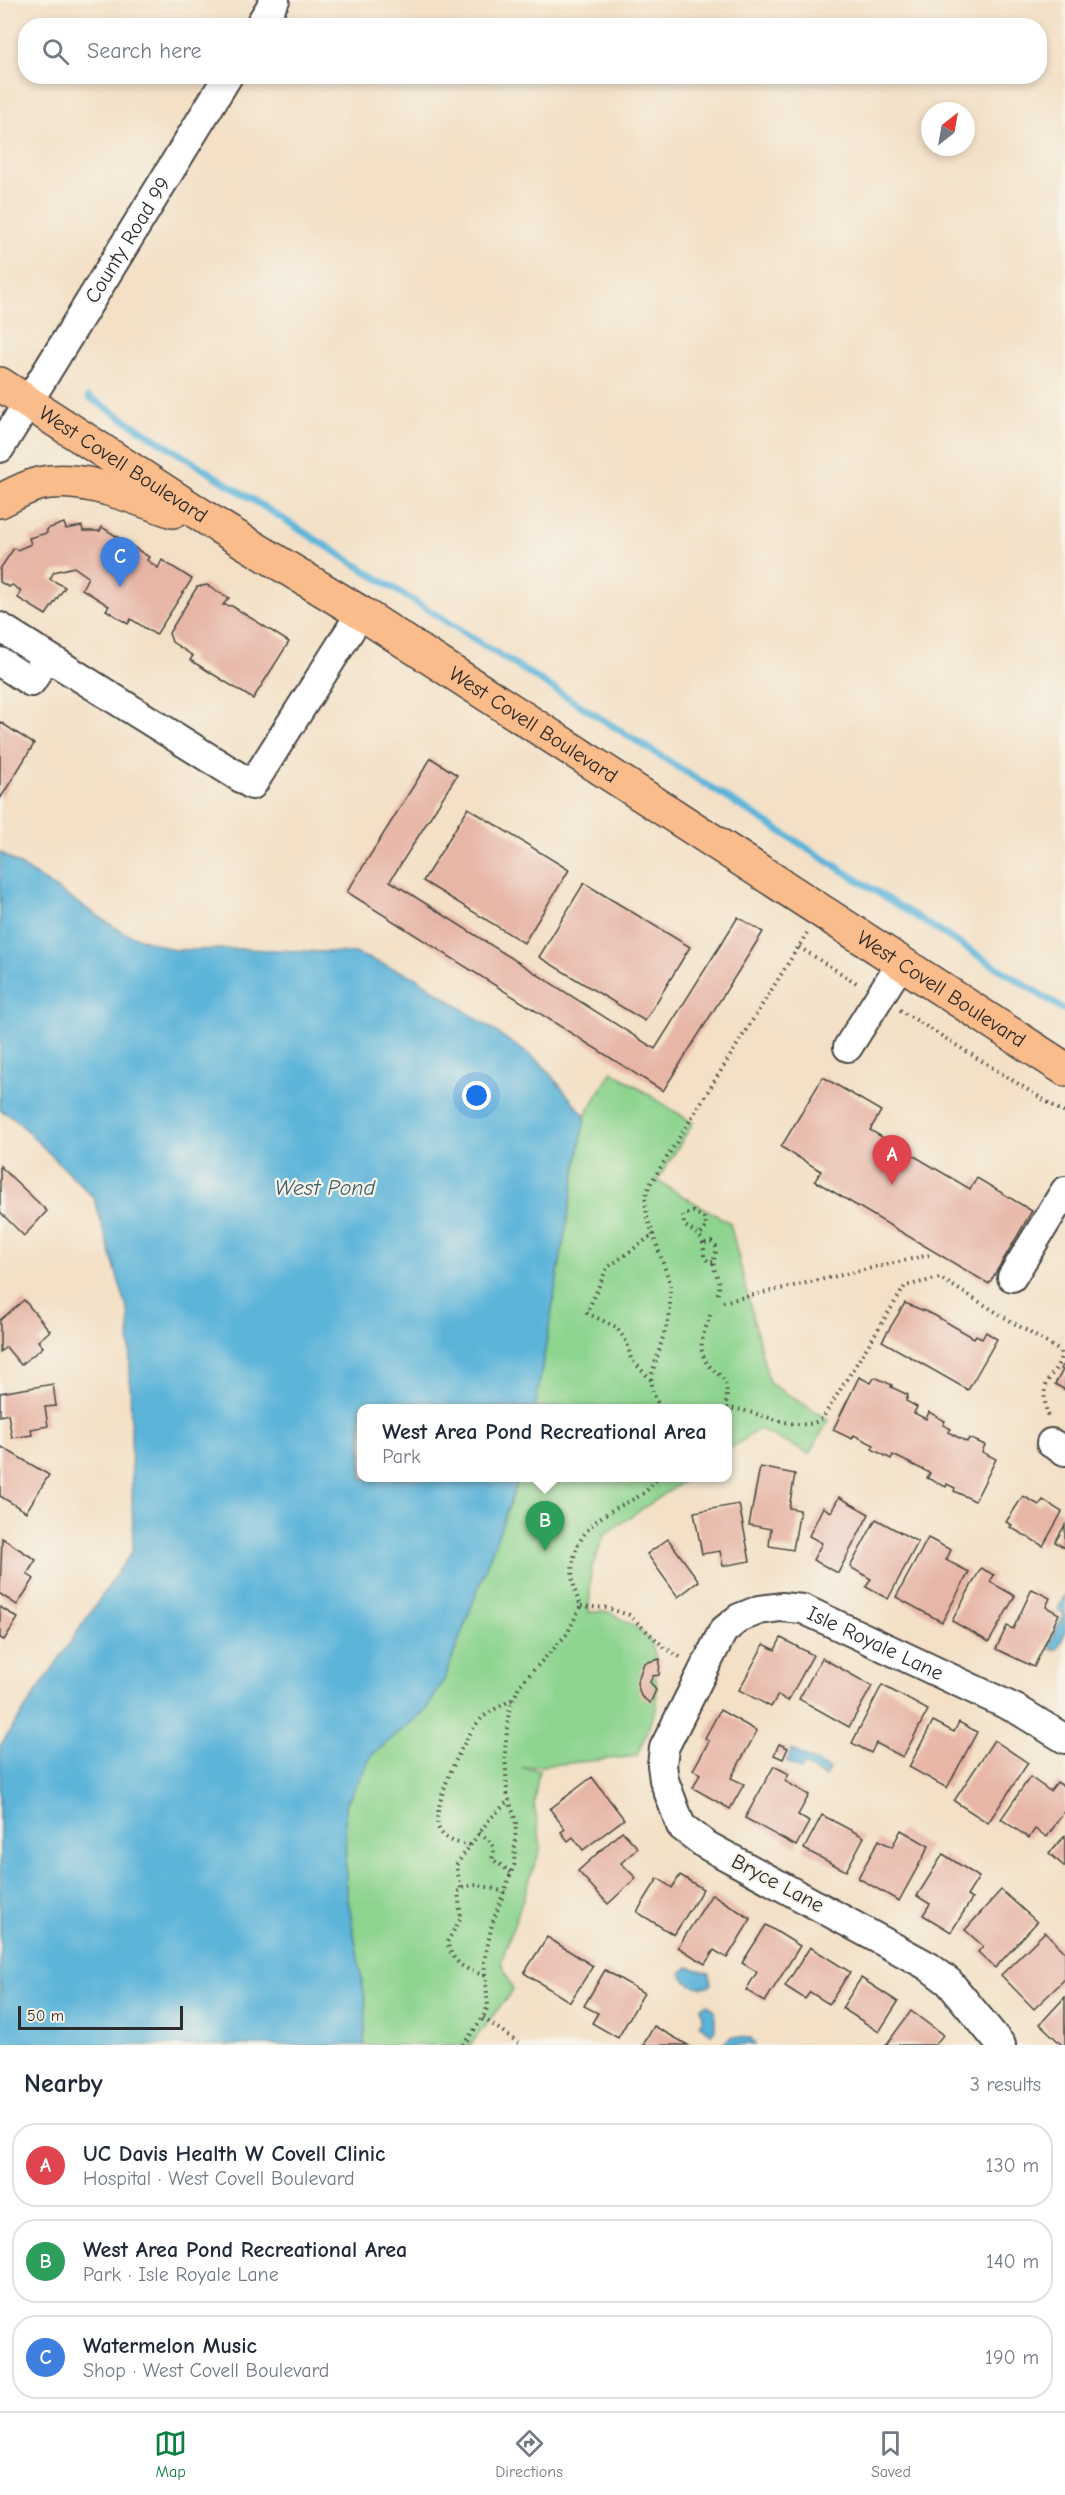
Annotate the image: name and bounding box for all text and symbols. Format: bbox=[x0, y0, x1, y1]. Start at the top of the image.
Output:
search box bbox=[18, 18, 1047, 84]
icon: search bbox=[39, 35, 72, 68]
text: Search here bbox=[87, 38, 202, 64]
north arrow bbox=[921, 102, 975, 156]
street label: County Road 99 bbox=[80, 173, 175, 307]
street label: West Covell Boulevard bbox=[34, 401, 212, 528]
pin: C bbox=[100, 538, 140, 587]
street label: West Covell Boulevard bbox=[445, 661, 622, 788]
street label: West Covell Boulevard bbox=[853, 926, 1030, 1052]
your location bbox=[462, 1081, 491, 1110]
pin: A bbox=[872, 1136, 912, 1185]
water label: West Pond bbox=[275, 1175, 377, 1201]
popup bbox=[357, 1404, 732, 1482]
text: West Area Pond Recreational Area bbox=[382, 1419, 707, 1445]
text: Park bbox=[382, 1445, 421, 1468]
pin: B bbox=[526, 1502, 564, 1551]
street label: Isle Royale Lane bbox=[803, 1601, 947, 1685]
street label: Bryce Lane bbox=[728, 1849, 828, 1917]
scale bar bbox=[18, 2003, 183, 2030]
text: 50 m bbox=[27, 2007, 64, 2025]
text: Nearby bbox=[24, 2069, 103, 2099]
text: 3 results bbox=[970, 2073, 1041, 2096]
text: UC Davis Health W Covell Clinic bbox=[83, 2141, 385, 2167]
text: A bbox=[40, 2154, 51, 2177]
text: 130 m bbox=[986, 2154, 1039, 2177]
text: Hospital · West Covell Boulevard bbox=[83, 2167, 355, 2190]
text: West Area Pond Recreational Area bbox=[83, 2237, 407, 2263]
text: B bbox=[39, 2250, 52, 2273]
text: 140 m bbox=[986, 2250, 1039, 2273]
text: Park · Isle Royale Lane bbox=[83, 2263, 279, 2286]
text: Watermelon Music bbox=[83, 2333, 257, 2359]
text: C bbox=[39, 2346, 52, 2369]
text: 190 m bbox=[985, 2346, 1039, 2369]
text: Shop · West Covell Boulevard bbox=[83, 2359, 329, 2382]
tab: Map bbox=[154, 2427, 187, 2481]
tab: Directions bbox=[495, 2427, 563, 2481]
tab: Saved bbox=[871, 2427, 911, 2481]

